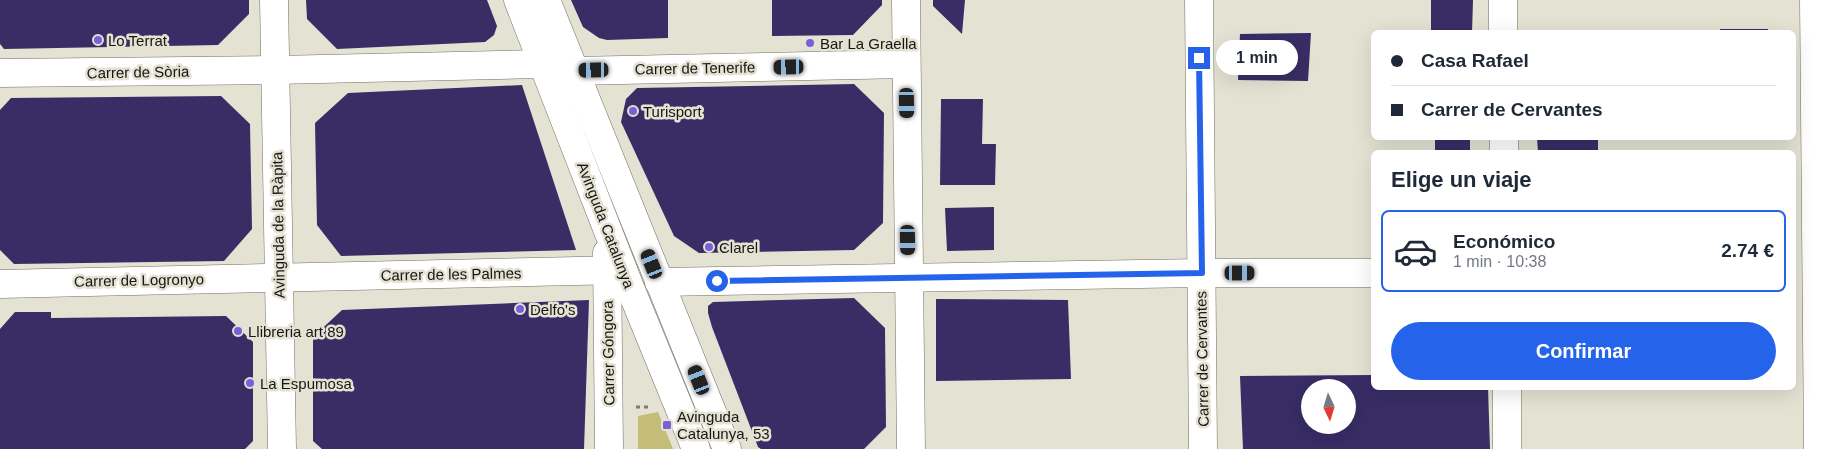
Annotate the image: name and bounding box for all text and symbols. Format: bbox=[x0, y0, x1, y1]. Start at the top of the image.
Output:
place label: Lo Terrat bbox=[108, 32, 168, 49]
marker: Lo Terrat bbox=[92, 34, 104, 46]
place label: Bar La Graella bbox=[820, 35, 917, 52]
marker: Bar La Graella bbox=[804, 37, 816, 49]
callout: 1 min bbox=[1216, 40, 1299, 76]
route end bbox=[1188, 47, 1210, 69]
text: 1 min bbox=[1236, 49, 1278, 66]
text: Casa Rafael bbox=[1421, 50, 1529, 71]
street label: Carrer de Tenerife bbox=[635, 58, 755, 78]
car bbox=[773, 59, 804, 75]
car bbox=[578, 62, 609, 78]
street label: Carrer de Sòria bbox=[87, 63, 190, 81]
car bbox=[899, 88, 914, 118]
text: Carrer de Cervantes bbox=[1421, 99, 1603, 120]
place label: Turisport bbox=[643, 103, 702, 120]
marker: Turisport bbox=[627, 105, 639, 117]
street label: Avinguda de la Ràpita bbox=[268, 151, 288, 298]
street label: Avinguda Catalunya bbox=[574, 159, 638, 291]
text: Elige un viaje bbox=[1391, 167, 1532, 192]
car bbox=[900, 225, 915, 255]
icon: car bbox=[1393, 229, 1438, 274]
text: Económico bbox=[1453, 231, 1555, 252]
place label: Clarel bbox=[719, 239, 758, 256]
text: 2.74 € bbox=[1721, 240, 1774, 261]
marker: Clarel bbox=[703, 241, 715, 253]
car bbox=[639, 247, 664, 281]
text: 1 min · 10:38 bbox=[1453, 253, 1546, 270]
street label: Carrer de les Palmes bbox=[380, 264, 522, 284]
car bbox=[1225, 266, 1255, 281]
street label: Carrer de Logronyo bbox=[74, 270, 204, 290]
route start bbox=[706, 270, 728, 292]
street label: Carrer de Cervantes bbox=[1192, 291, 1212, 427]
street label: Carrer Góngora bbox=[599, 300, 617, 406]
place label: Delfo's bbox=[530, 301, 575, 318]
marker: Delfo's bbox=[514, 303, 526, 315]
button: Confirmar bbox=[1391, 322, 1776, 380]
place label: Llibreria art 89 bbox=[248, 323, 344, 340]
marker: Llibreria art 89 bbox=[232, 325, 244, 337]
car bbox=[686, 363, 711, 397]
place label: La Espumosa bbox=[260, 375, 352, 392]
marker: La Espumosa bbox=[244, 377, 256, 389]
north arrow bbox=[1301, 379, 1356, 434]
map controls bbox=[1301, 379, 1356, 434]
place label: Avinguda Catalunya, 53 bbox=[677, 408, 770, 442]
marker: Avinguda Catalunya, 53 bbox=[661, 419, 673, 431]

